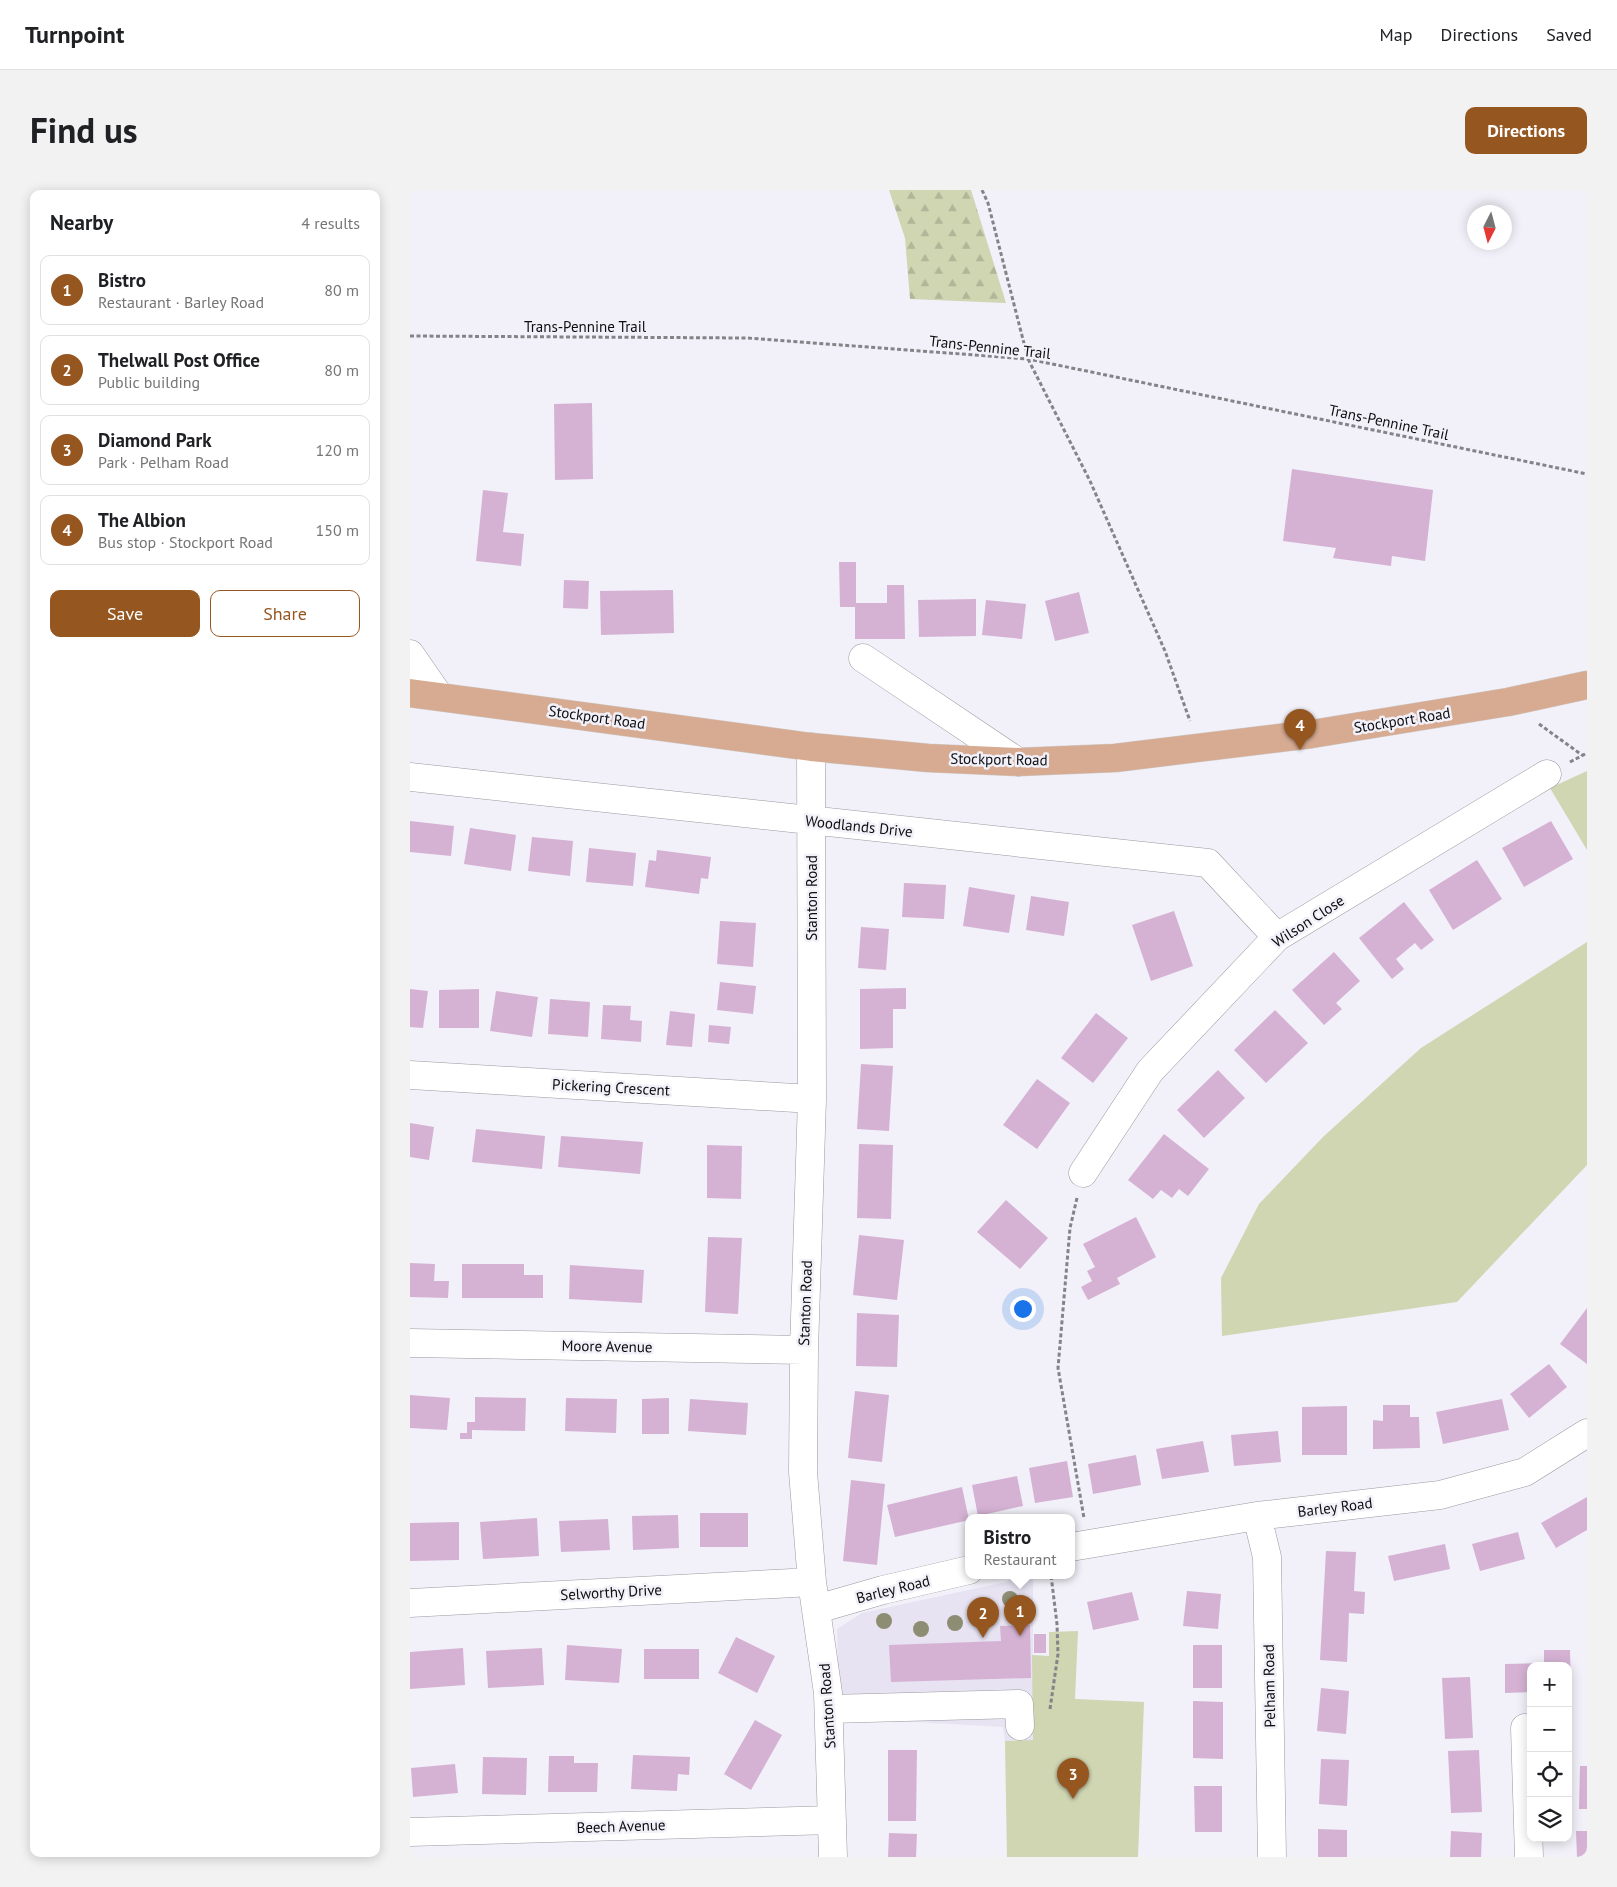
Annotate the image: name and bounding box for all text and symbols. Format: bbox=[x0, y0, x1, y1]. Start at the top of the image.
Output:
text: Turnpoint bbox=[25, 19, 124, 50]
text: Map bbox=[1380, 23, 1412, 46]
text: Directions bbox=[1440, 23, 1518, 46]
text: Saved bbox=[1546, 23, 1592, 46]
text: Find us bbox=[30, 107, 138, 153]
button: Directions bbox=[1465, 107, 1587, 154]
north arrow bbox=[1467, 205, 1512, 250]
text: Nearby bbox=[50, 209, 113, 236]
text: 4 results bbox=[301, 213, 360, 233]
text: Bistro bbox=[98, 268, 146, 292]
text: 1 bbox=[62, 280, 72, 300]
text: 80 m bbox=[324, 280, 359, 300]
text: Restaurant · Barley Road bbox=[98, 292, 264, 312]
street label: Trans-Pennine Trail bbox=[524, 317, 647, 336]
street label: Trans-Pennine Trail bbox=[928, 331, 1052, 363]
text: Thelwall Post Office bbox=[98, 348, 260, 372]
text: 2 bbox=[62, 360, 72, 380]
text: 80 m bbox=[324, 360, 359, 380]
text: Public building bbox=[98, 372, 200, 392]
street label: Trans-Pennine Trail bbox=[1327, 400, 1451, 444]
text: Diamond Park bbox=[98, 428, 211, 452]
text: 3 bbox=[62, 440, 72, 460]
text: 120 m bbox=[316, 440, 359, 460]
text: Park · Pelham Road bbox=[98, 452, 229, 472]
text: The Albion bbox=[98, 508, 186, 532]
text: 4 bbox=[62, 520, 72, 540]
text: 150 m bbox=[316, 520, 359, 540]
text: Bus stop · Stockport Road bbox=[98, 532, 273, 552]
button: Save bbox=[50, 590, 200, 637]
button: Share bbox=[210, 590, 360, 637]
street label: Stockport Road bbox=[547, 701, 647, 733]
street label: Stockport Road bbox=[1352, 703, 1452, 737]
pin: 4 bbox=[1284, 709, 1316, 750]
street label: Stockport Road bbox=[950, 749, 1048, 769]
street label: Woodlands Drive bbox=[804, 811, 914, 841]
street label: Stanton Road bbox=[802, 855, 821, 941]
street label: Wilson Close bbox=[1268, 891, 1348, 951]
street label: Pickering Crescent bbox=[552, 1074, 670, 1100]
street label: Stanton Road bbox=[794, 1260, 816, 1346]
your location bbox=[1010, 1296, 1036, 1322]
street label: Moore Avenue bbox=[561, 1336, 653, 1356]
street label: Barley Road bbox=[1297, 1493, 1373, 1521]
popup bbox=[965, 1514, 1075, 1579]
text: Bistro bbox=[983, 1525, 1031, 1549]
text: Restaurant bbox=[983, 1549, 1057, 1569]
street label: Barley Road bbox=[854, 1571, 932, 1607]
street label: Selworthy Drive bbox=[560, 1580, 662, 1604]
pin: 1 bbox=[1004, 1595, 1036, 1636]
pin: 2 bbox=[967, 1597, 999, 1638]
street label: Pelham Road bbox=[1259, 1644, 1279, 1728]
map controls bbox=[1527, 1662, 1572, 1842]
button: + bbox=[1527, 1662, 1572, 1707]
street label: Stanton Road bbox=[815, 1663, 839, 1749]
button: − bbox=[1527, 1707, 1572, 1752]
button: locate bbox=[1527, 1752, 1572, 1797]
pin: 3 bbox=[1057, 1758, 1089, 1799]
button: layers bbox=[1527, 1797, 1572, 1842]
street label: Beech Avenue bbox=[576, 1815, 666, 1837]

